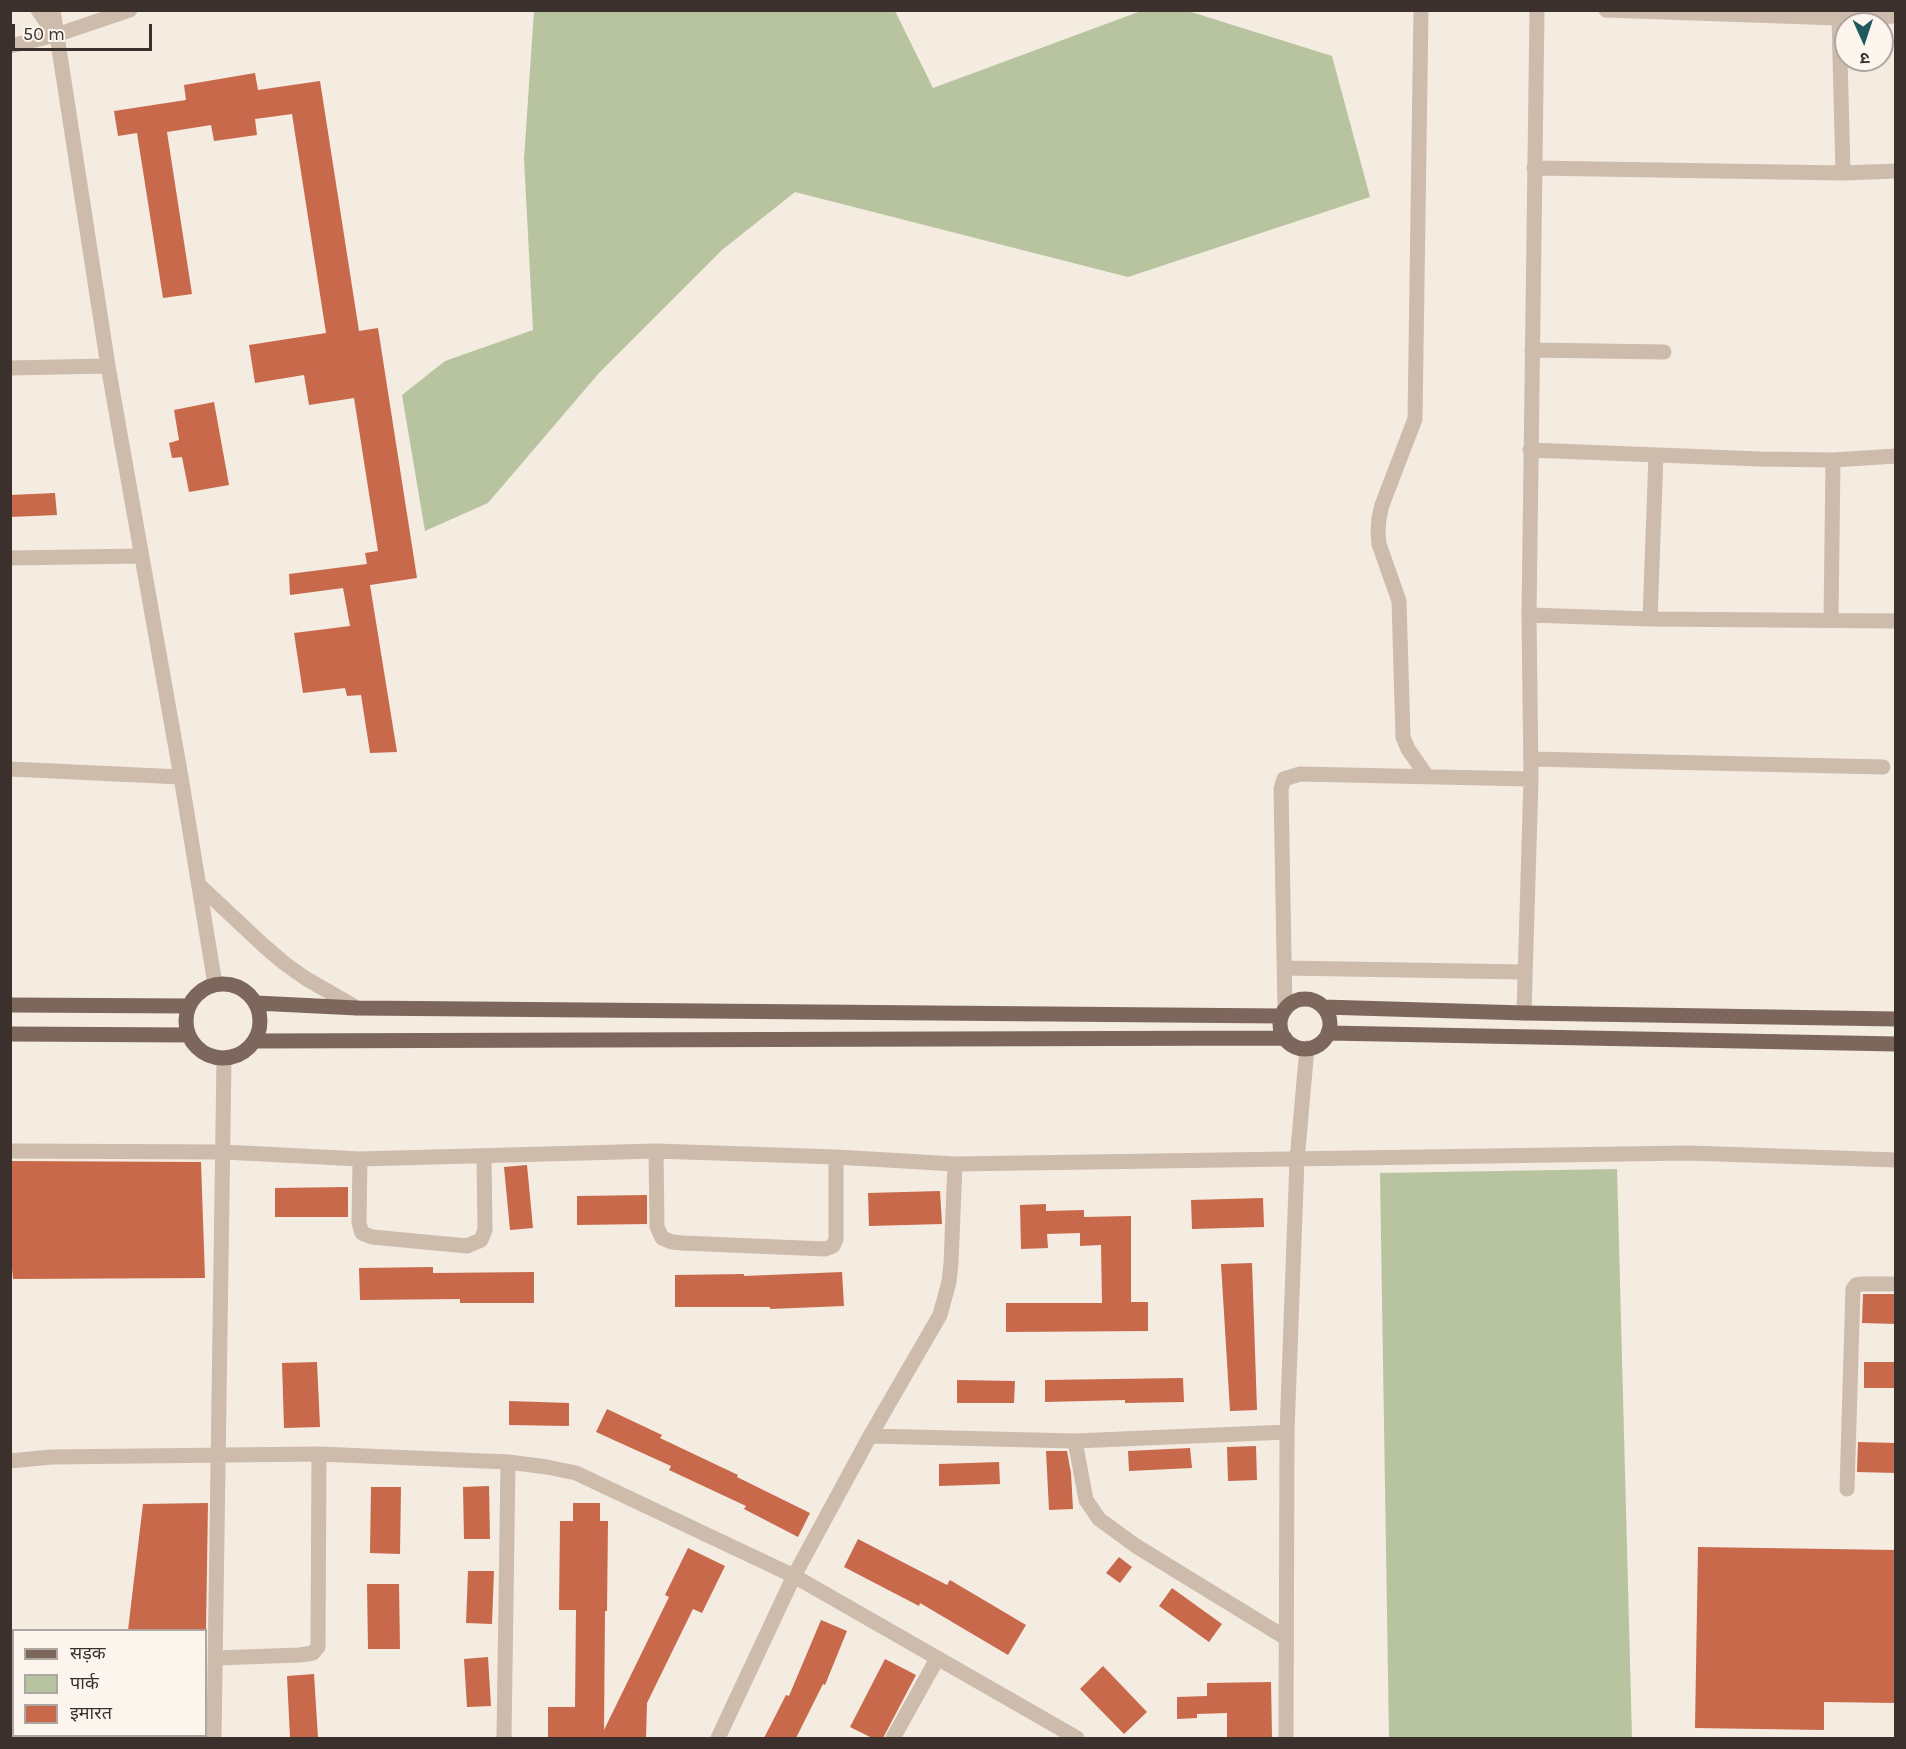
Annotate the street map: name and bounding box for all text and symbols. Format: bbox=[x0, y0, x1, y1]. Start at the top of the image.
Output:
scale bar bbox=[15, 12, 154, 50]
north arrow bbox=[1834, 12, 1894, 72]
text: 50 m bbox=[23, 23, 65, 45]
text: उ bbox=[1860, 49, 1870, 68]
legend bbox=[12, 1629, 207, 1737]
text: सड़क bbox=[70, 1642, 106, 1664]
text: पार्क bbox=[70, 1672, 99, 1694]
text: इमारत bbox=[70, 1702, 112, 1724]

